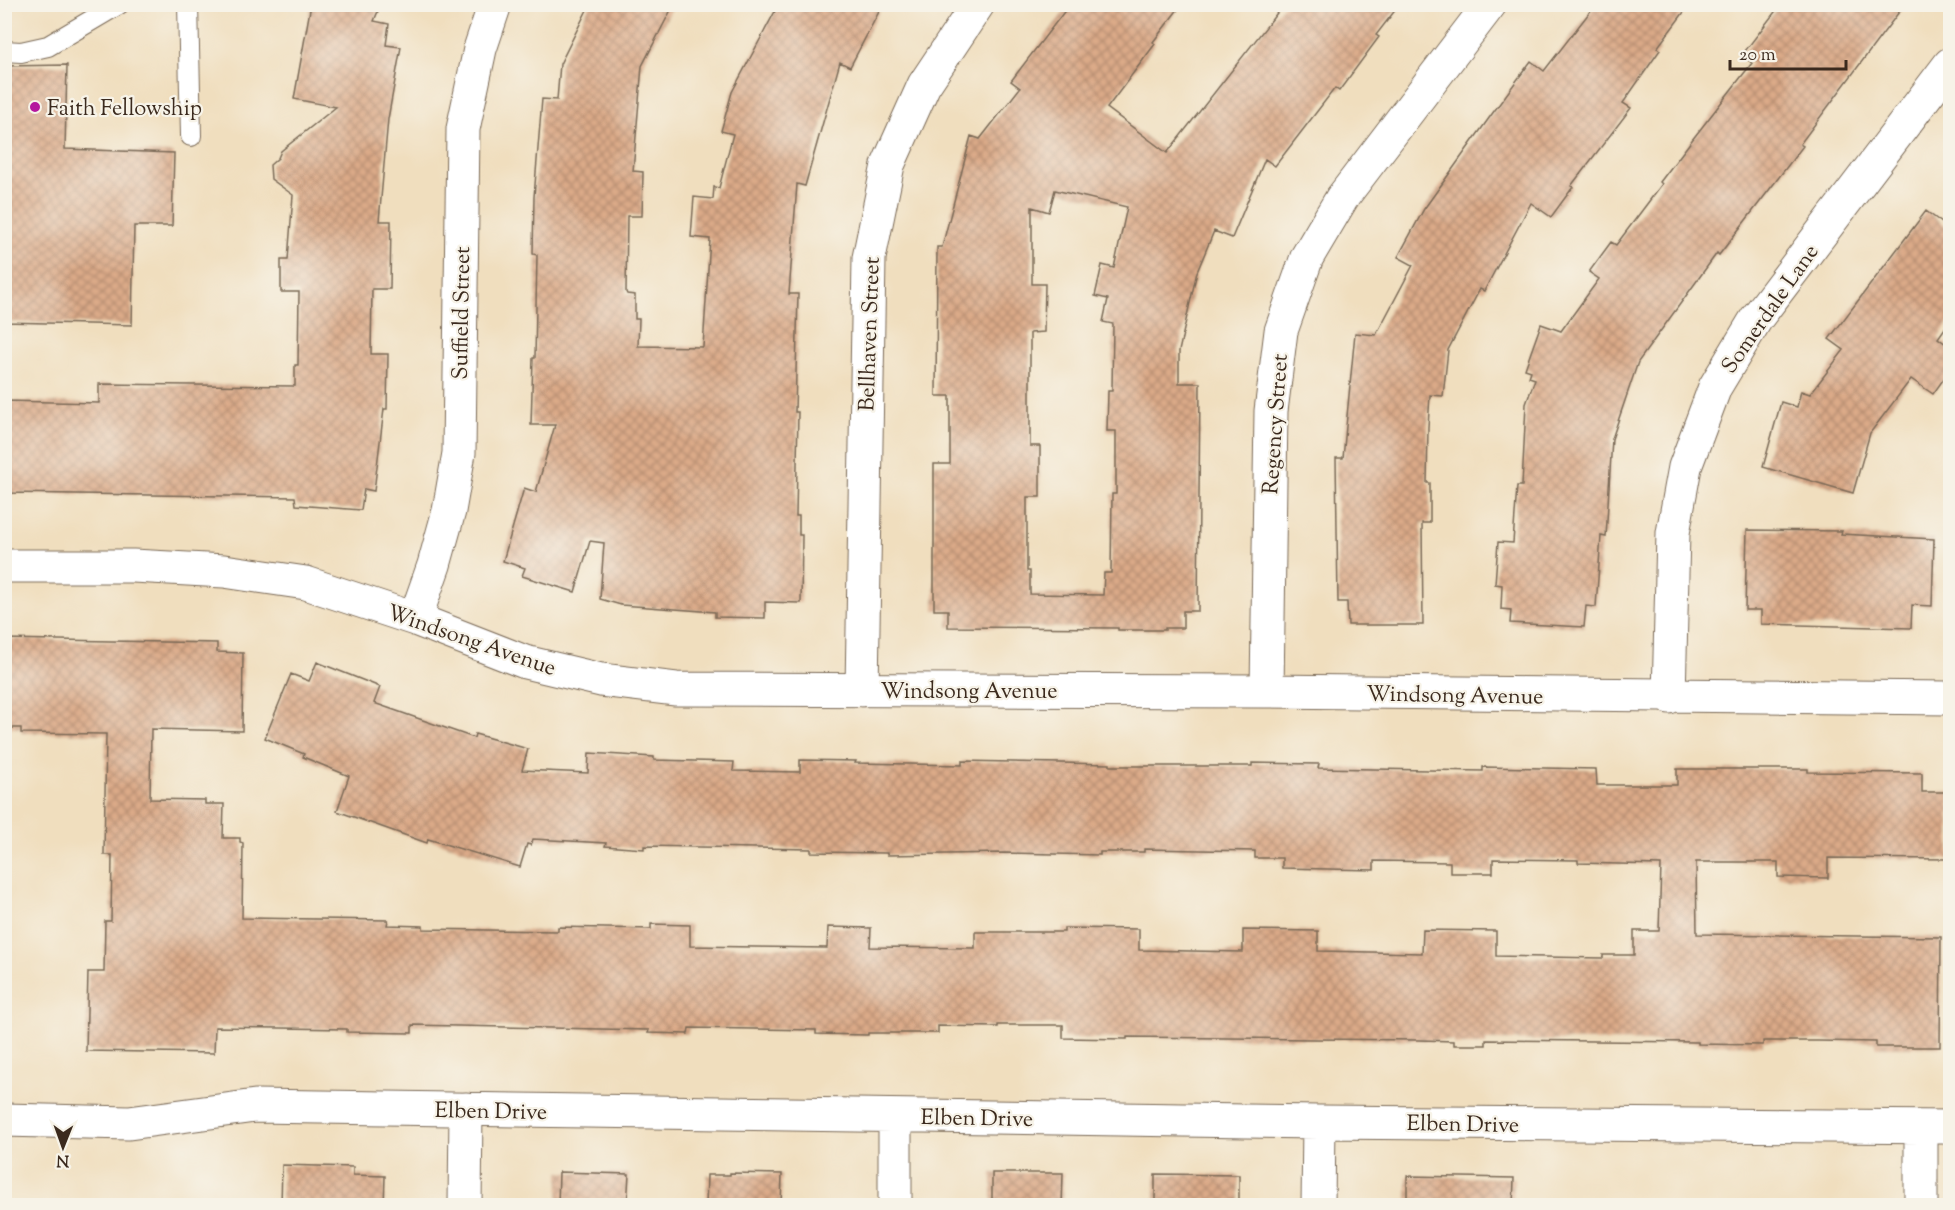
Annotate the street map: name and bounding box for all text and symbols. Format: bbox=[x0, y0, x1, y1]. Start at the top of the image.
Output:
scale bar bbox=[1730, 33, 1846, 71]
text: 20 m bbox=[1739, 43, 1776, 69]
place label: Faith Fellowship bbox=[47, 94, 202, 126]
marker: Faith Fellowship bbox=[28, 100, 42, 114]
street label: Somerdale Lane bbox=[1715, 238, 1828, 381]
street label: Suffield Street bbox=[446, 246, 480, 380]
street label: Bellhaven Street bbox=[852, 256, 890, 412]
street label: Regency Street bbox=[1256, 352, 1298, 496]
street label: Windsong Avenue bbox=[382, 598, 560, 686]
street label: Windsong Avenue bbox=[881, 677, 1058, 709]
street label: Windsong Avenue bbox=[1366, 679, 1544, 715]
street label: Elben Drive bbox=[434, 1096, 547, 1130]
street label: Elben Drive bbox=[920, 1103, 1033, 1137]
street label: Elben Drive bbox=[1406, 1109, 1519, 1143]
north arrow bbox=[33, 1117, 93, 1177]
text: N bbox=[56, 1148, 69, 1171]

